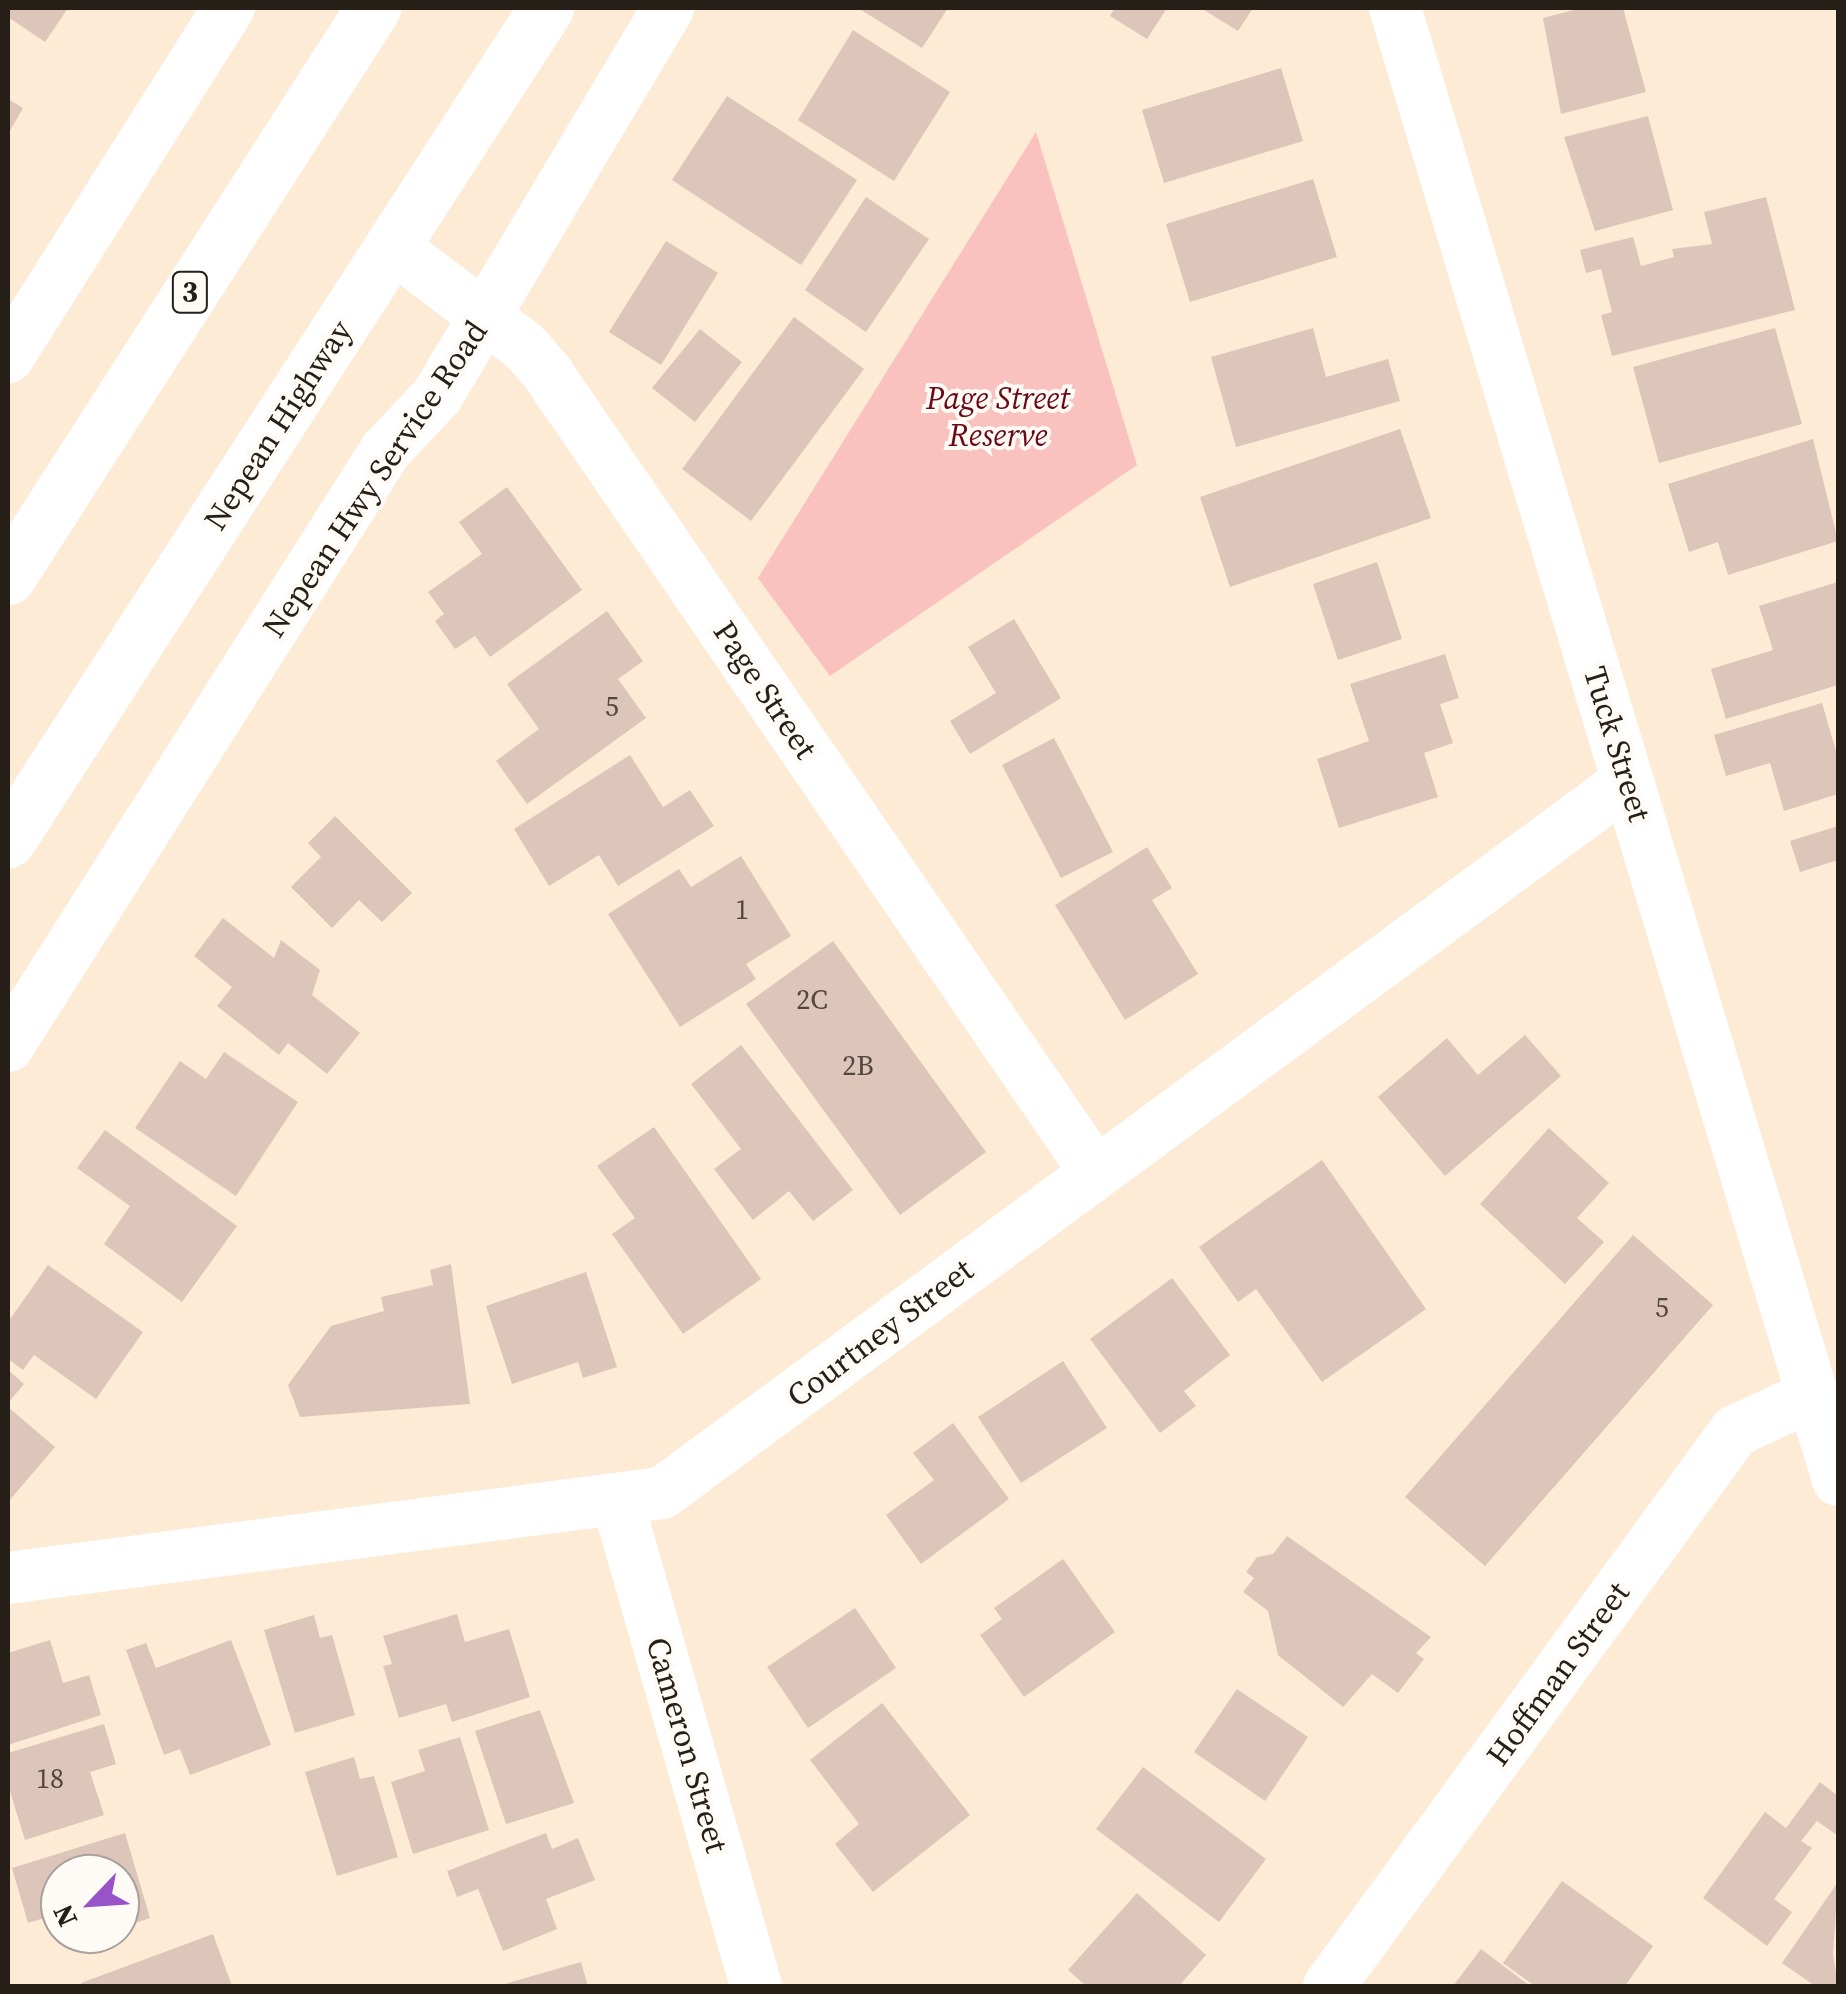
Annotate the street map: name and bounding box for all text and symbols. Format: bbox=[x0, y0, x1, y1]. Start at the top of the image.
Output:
road number: 3 bbox=[170, 267, 210, 317]
street label: Nepean Highway bbox=[196, 313, 360, 537]
street label: Nepean Hwy Service Road bbox=[255, 313, 495, 645]
park label: Page Street Reserve bbox=[926, 380, 1070, 455]
street label: Page Street bbox=[705, 614, 825, 766]
street label: Tuck Street bbox=[1575, 662, 1659, 826]
house number: 5 bbox=[605, 689, 619, 723]
house number: 1 bbox=[735, 892, 749, 926]
house number: 2C bbox=[796, 982, 828, 1016]
house number: 2B bbox=[842, 1048, 874, 1082]
street label: Courtney Street bbox=[780, 1251, 980, 1415]
house number: 5 bbox=[1655, 1290, 1669, 1324]
street label: Hoffman Street bbox=[1478, 1575, 1638, 1773]
street label: Cameron Street bbox=[638, 1633, 736, 1857]
house number: 18 bbox=[36, 1761, 64, 1795]
north arrow bbox=[40, 1854, 140, 1954]
text: N bbox=[43, 1899, 86, 1933]

